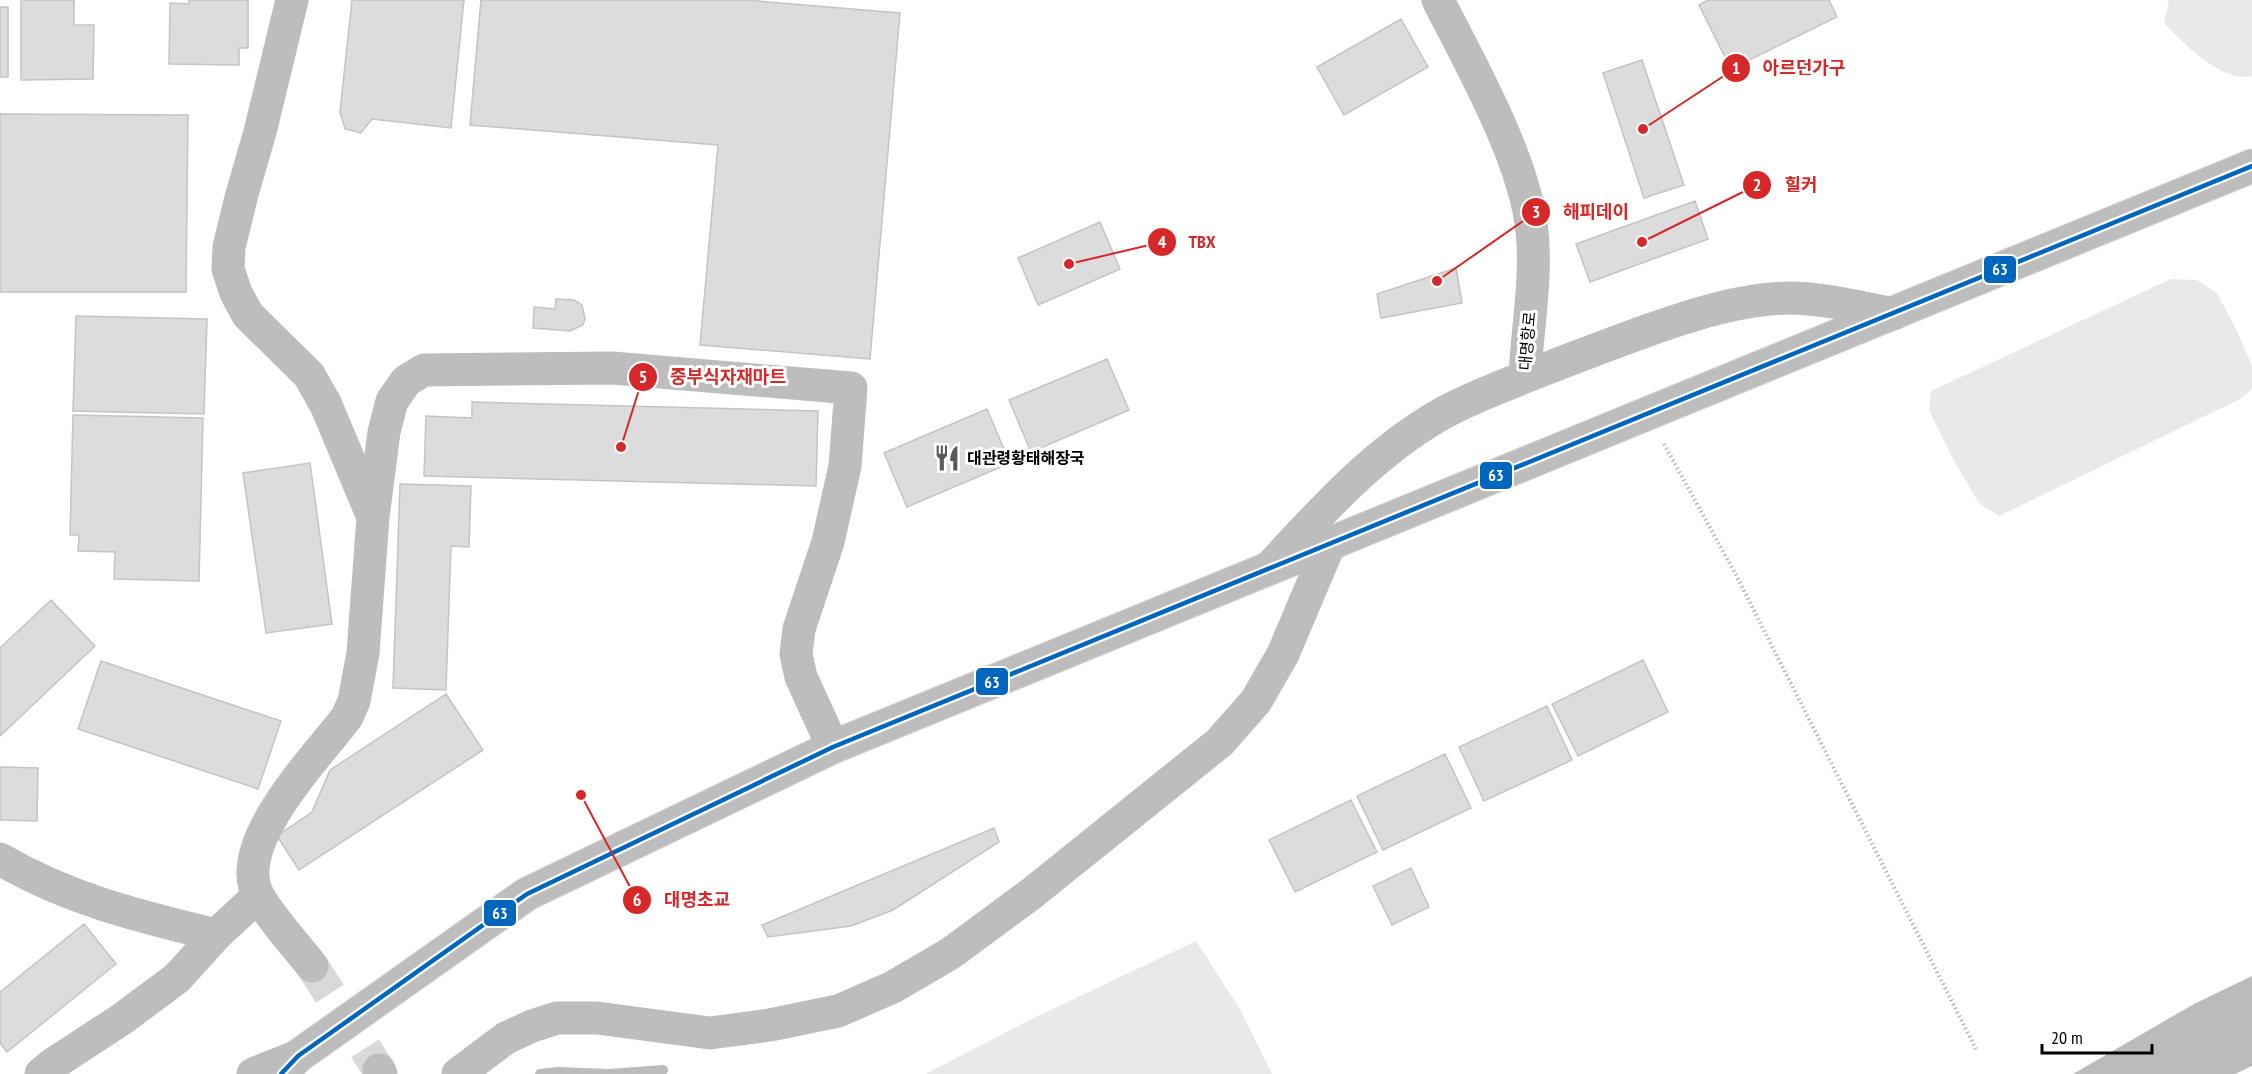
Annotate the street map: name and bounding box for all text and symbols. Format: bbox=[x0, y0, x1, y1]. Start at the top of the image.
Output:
callout: 아르던가구 bbox=[1721, 50, 1858, 86]
text: 1 bbox=[1732, 56, 1740, 79]
text: 아르던가구 bbox=[1763, 56, 1845, 79]
callout: 힐커 bbox=[1742, 167, 1829, 203]
text: 2 bbox=[1753, 173, 1761, 196]
text: 힐커 bbox=[1784, 173, 1818, 196]
callout: 해피데이 bbox=[1521, 194, 1641, 230]
text: 3 bbox=[1532, 200, 1540, 223]
text: 해피데이 bbox=[1563, 200, 1629, 223]
callout: TBX bbox=[1147, 224, 1228, 260]
text: 4 bbox=[1158, 230, 1167, 253]
text: TBX bbox=[1189, 230, 1216, 253]
line badge: 63 bbox=[1983, 255, 2017, 284]
text: 63 bbox=[1992, 259, 2008, 279]
street label: 대명항로 bbox=[1514, 311, 1540, 371]
callout: 중부식자재마트 bbox=[628, 359, 798, 395]
text: 5 bbox=[639, 365, 647, 388]
text: 중부식자재마트 bbox=[670, 365, 786, 388]
restaurant icon: 대관령황태해장국 bbox=[932, 443, 962, 473]
place label: 대관령황태해장국 bbox=[967, 448, 1085, 468]
line badge: 63 bbox=[1479, 461, 1513, 490]
text: 63 bbox=[1488, 465, 1504, 485]
line badge: 63 bbox=[975, 667, 1009, 696]
text: 63 bbox=[984, 672, 1000, 692]
callout: 대명초교 bbox=[622, 882, 742, 918]
text: 6 bbox=[633, 888, 641, 911]
text: 대명초교 bbox=[664, 888, 730, 911]
line badge: 63 bbox=[483, 899, 517, 927]
text: 63 bbox=[492, 903, 508, 923]
scale bar bbox=[2042, 1017, 2152, 1055]
text: 20 m bbox=[2051, 1026, 2083, 1049]

